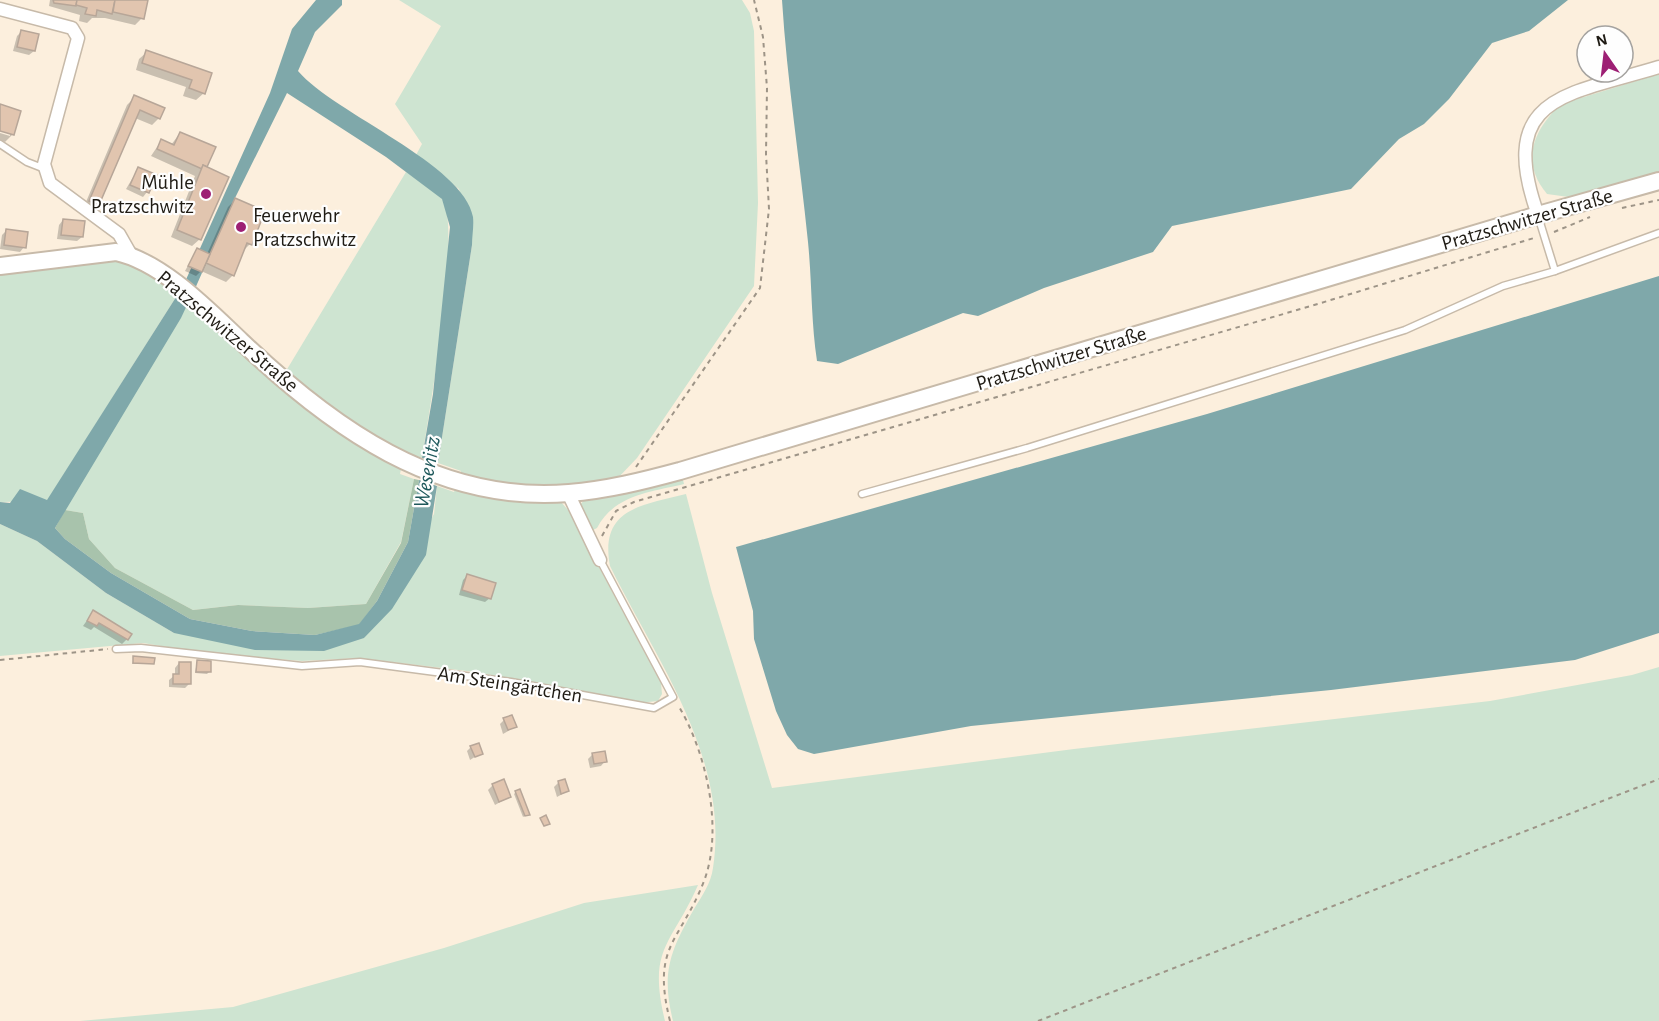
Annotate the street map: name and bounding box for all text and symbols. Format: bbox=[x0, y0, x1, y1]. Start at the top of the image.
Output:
north arrow bbox=[1575, 24, 1635, 84]
text: N bbox=[1594, 31, 1609, 50]
place label: Mühle Pratzschwitz bbox=[91, 172, 194, 217]
street label: Pratzschwitzer Straße bbox=[1439, 185, 1615, 254]
marker: Mühle Pratzschwitz bbox=[199, 187, 213, 201]
place label: Feuerwehr Pratzschwitz bbox=[253, 205, 356, 250]
marker: Feuerwehr Pratzschwitz bbox=[234, 220, 248, 234]
street label: Pratzschwitzer Straße bbox=[153, 266, 302, 396]
street label: Pratzschwitzer Straße bbox=[973, 323, 1149, 394]
water label: Wesenitz bbox=[410, 435, 444, 510]
street label: Am Steingärtchen bbox=[436, 663, 584, 706]

